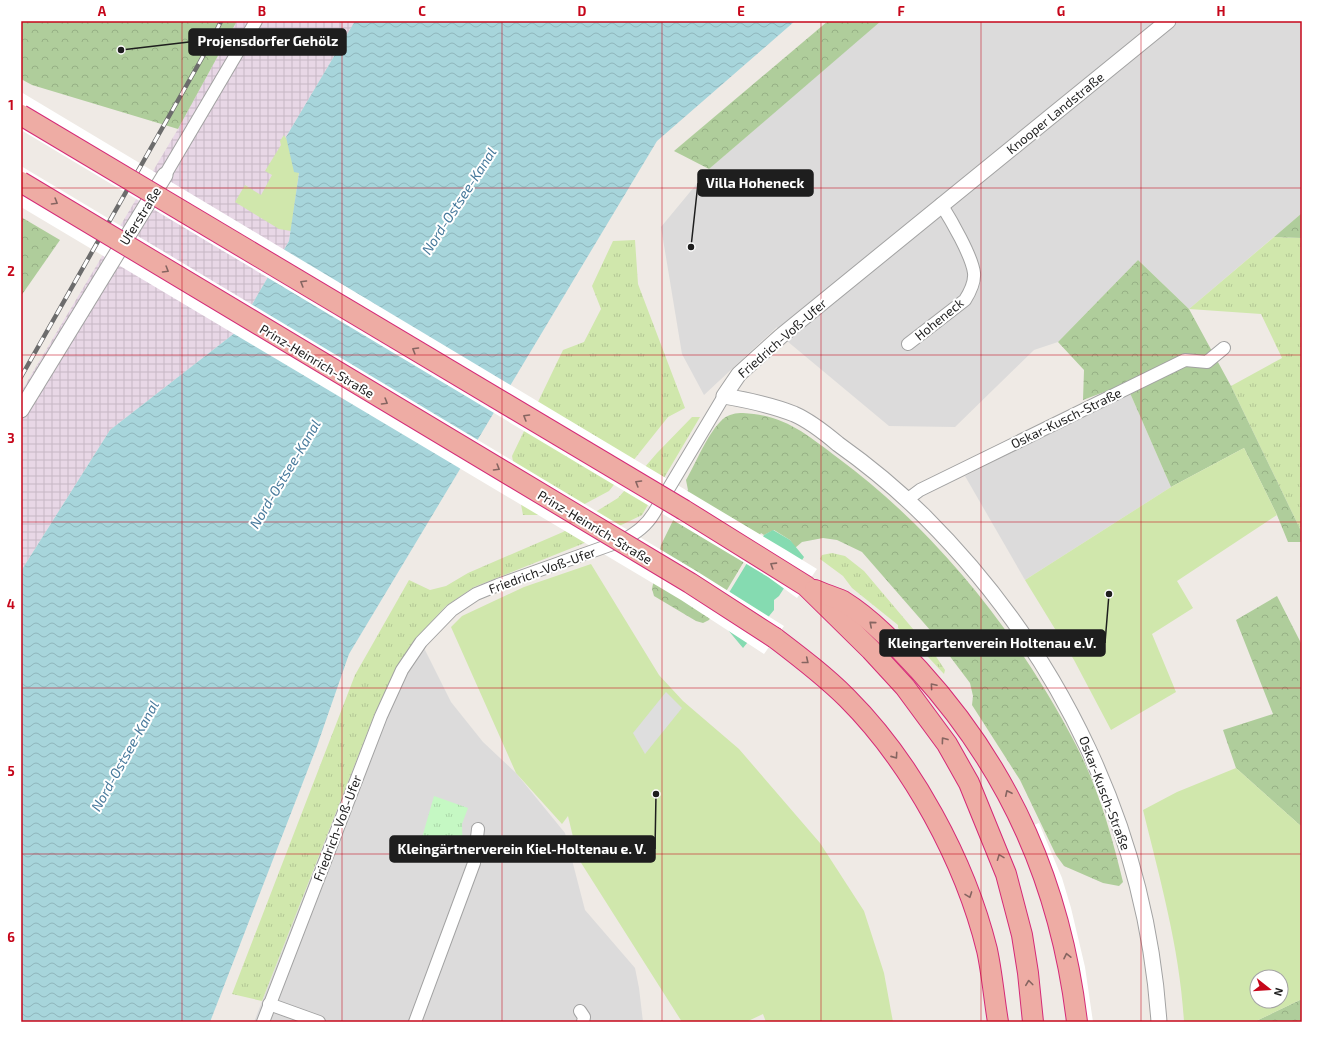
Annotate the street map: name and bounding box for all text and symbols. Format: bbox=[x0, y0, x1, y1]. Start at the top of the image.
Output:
text: A bbox=[98, 3, 107, 19]
text: B bbox=[258, 3, 266, 19]
text: C bbox=[418, 3, 426, 19]
text: D bbox=[578, 3, 587, 19]
text: E bbox=[737, 3, 745, 19]
text: F bbox=[897, 3, 905, 19]
text: G bbox=[1057, 3, 1065, 19]
text: H bbox=[1217, 3, 1226, 19]
callout: Projensdorfer Gehölz bbox=[189, 29, 346, 55]
text: Projensdorfer Gehölz bbox=[198, 32, 338, 49]
street label: Knooper Landstraße bbox=[1003, 69, 1107, 157]
text: 1 bbox=[8, 97, 14, 113]
water label: Nord-Ostsee-Kanal bbox=[418, 144, 499, 257]
callout: Villa Hoheneck bbox=[698, 170, 813, 196]
text: Villa Hoheneck bbox=[706, 174, 804, 191]
street label: Uferstraße bbox=[116, 184, 164, 248]
one-way arrow bbox=[50, 198, 58, 205]
text: 2 bbox=[7, 263, 15, 279]
one-way arrow bbox=[162, 265, 169, 272]
one-way arrow bbox=[300, 281, 307, 288]
street label: Hoheneck bbox=[911, 294, 967, 344]
street label: Friedrich-Voß-Ufer bbox=[734, 295, 830, 381]
street label: Prinz-Heinrich-Straße bbox=[257, 321, 377, 402]
one-way arrow bbox=[412, 348, 419, 355]
street label: Oskar-Kusch-Straße bbox=[1008, 384, 1124, 452]
one-way arrow bbox=[381, 397, 388, 404]
one-way arrow bbox=[523, 415, 530, 422]
water label: Nord-Ostsee-Kanal bbox=[245, 416, 324, 531]
text: 3 bbox=[7, 430, 15, 446]
one-way arrow bbox=[493, 464, 500, 471]
one-way arrow bbox=[635, 481, 642, 488]
street label: Prinz-Heinrich-Straße bbox=[535, 487, 655, 568]
street label: Friedrich-Voß-Ufer bbox=[486, 543, 598, 597]
one-way arrow bbox=[770, 562, 777, 569]
text: 4 bbox=[7, 596, 15, 612]
one-way arrow bbox=[869, 621, 877, 628]
callout: Kleingartenverein Holtenau e.V. bbox=[880, 630, 1105, 656]
text: Kleingartenverein Holtenau e.V. bbox=[888, 634, 1096, 651]
one-way arrow bbox=[802, 657, 809, 664]
one-way arrow bbox=[931, 684, 938, 691]
water label: Nord-Ostsee-Kanal bbox=[87, 697, 162, 814]
street label: Oskar-Kusch-Straße bbox=[1076, 734, 1134, 852]
one-way arrow bbox=[941, 737, 949, 744]
one-way arrow bbox=[890, 752, 898, 759]
text: 5 bbox=[7, 763, 15, 779]
street label: Friedrich-Voß-Ufer bbox=[309, 773, 365, 883]
one-way arrow bbox=[1005, 790, 1013, 798]
callout: Kleingärtnerverein Kiel-Holtenau e. V. bbox=[390, 836, 655, 862]
text: Kleingärtnerverein Kiel-Holtenau e. V. bbox=[398, 840, 646, 857]
one-way arrow bbox=[996, 854, 1004, 861]
one-way arrow bbox=[965, 891, 973, 898]
text: 6 bbox=[7, 929, 15, 945]
one-way arrow bbox=[1063, 953, 1071, 959]
north arrow bbox=[1249, 969, 1289, 1009]
one-way arrow bbox=[1025, 980, 1034, 986]
text: N bbox=[1272, 986, 1286, 998]

